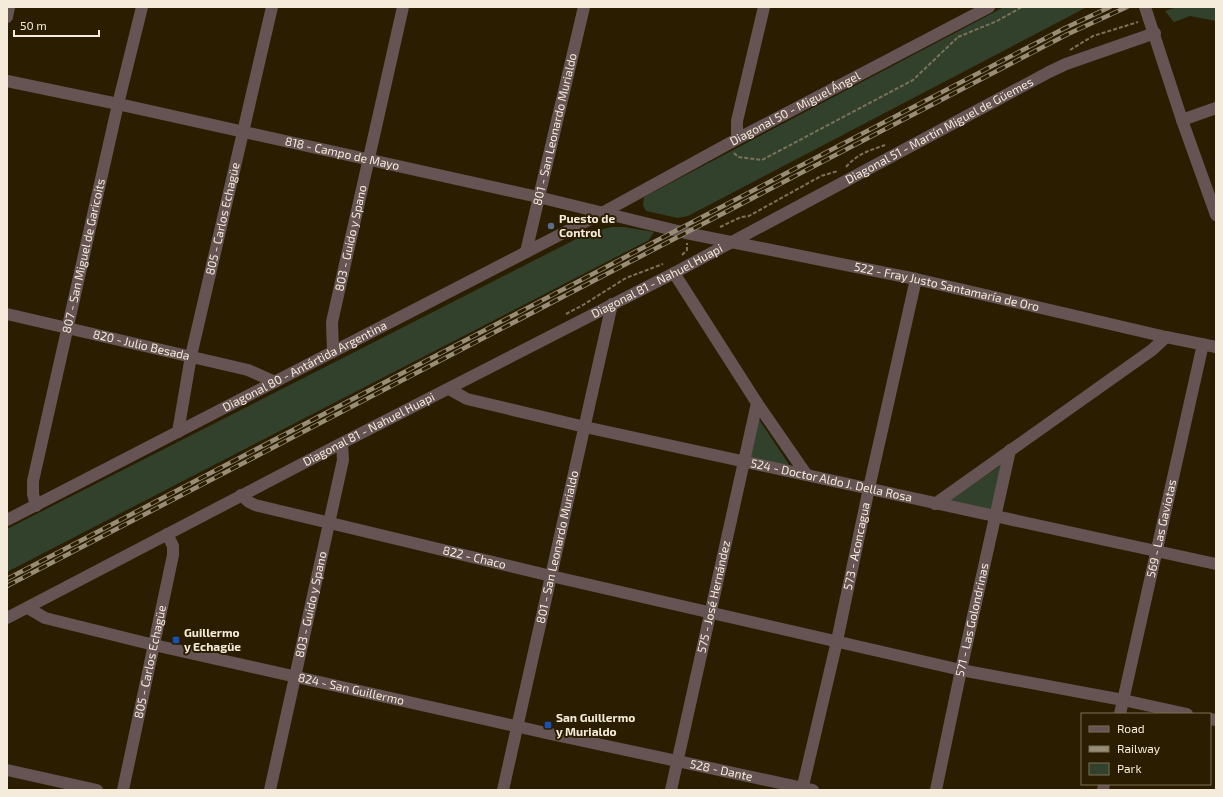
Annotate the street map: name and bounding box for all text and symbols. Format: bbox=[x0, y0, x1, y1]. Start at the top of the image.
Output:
scale bar bbox=[14, 12, 99, 38]
text: 50 m bbox=[20, 18, 47, 32]
street label: 801 - San Leonardo Murialdo bbox=[529, 51, 579, 207]
street label: Diagonal 50 - Miguel Ángel bbox=[727, 68, 863, 148]
street label: Diagonal 51 - Martín Miguel de Güemes bbox=[843, 74, 1035, 186]
street label: 818 - Campo de Mayo bbox=[284, 133, 401, 172]
street label: 805 - Carlos Echagüe bbox=[202, 161, 242, 276]
street label: 807 - San Miguel de Garicoits bbox=[59, 177, 107, 334]
street label: 803 - Guido y Spano bbox=[331, 183, 369, 292]
place label: Puesto de Control bbox=[559, 211, 615, 239]
marker: Puesto de Control bbox=[546, 221, 556, 231]
street label: Diagonal 81 - Nahuel Huapi bbox=[588, 240, 725, 320]
street label: 522 - Fray Justo Santamaría de Oro bbox=[853, 259, 1041, 313]
street label: Diagonal 80 - Antártida Argentina bbox=[220, 317, 389, 414]
street label: 820 - Julio Besada bbox=[92, 326, 191, 362]
street label: Diagonal 81 - Nahuel Huapi bbox=[300, 389, 437, 468]
street label: 524 - Doctor Aldo J. Della Rosa bbox=[750, 455, 914, 504]
street label: 801 - San Leonardo Murialdo bbox=[533, 469, 580, 625]
street label: 569 - Las Gaviotas bbox=[1143, 478, 1178, 579]
street label: 573 - Aconcagua bbox=[840, 501, 872, 591]
street label: 575 - José Hernández bbox=[694, 539, 732, 654]
street label: 822 - Chaco bbox=[442, 542, 508, 571]
street label: 803 - Guido y Spano bbox=[292, 550, 329, 659]
street label: 571 - Las Golondrinas bbox=[952, 562, 991, 678]
street label: 805 - Carlos Echagüe bbox=[130, 604, 168, 720]
place label: Guillermo y Echagüe bbox=[184, 625, 241, 654]
marker: Guillermo y Echagüe bbox=[171, 635, 181, 645]
street label: 824 - San Guillermo bbox=[297, 670, 406, 707]
place label: San Guillermo y Murialdo bbox=[556, 710, 635, 739]
legend bbox=[1081, 713, 1211, 785]
marker: San Guillermo y Murialdo bbox=[543, 720, 553, 730]
text: Road bbox=[1117, 721, 1145, 735]
text: Railway bbox=[1117, 741, 1161, 755]
street label: 528 - Dante bbox=[689, 756, 754, 783]
text: Park bbox=[1117, 761, 1142, 775]

